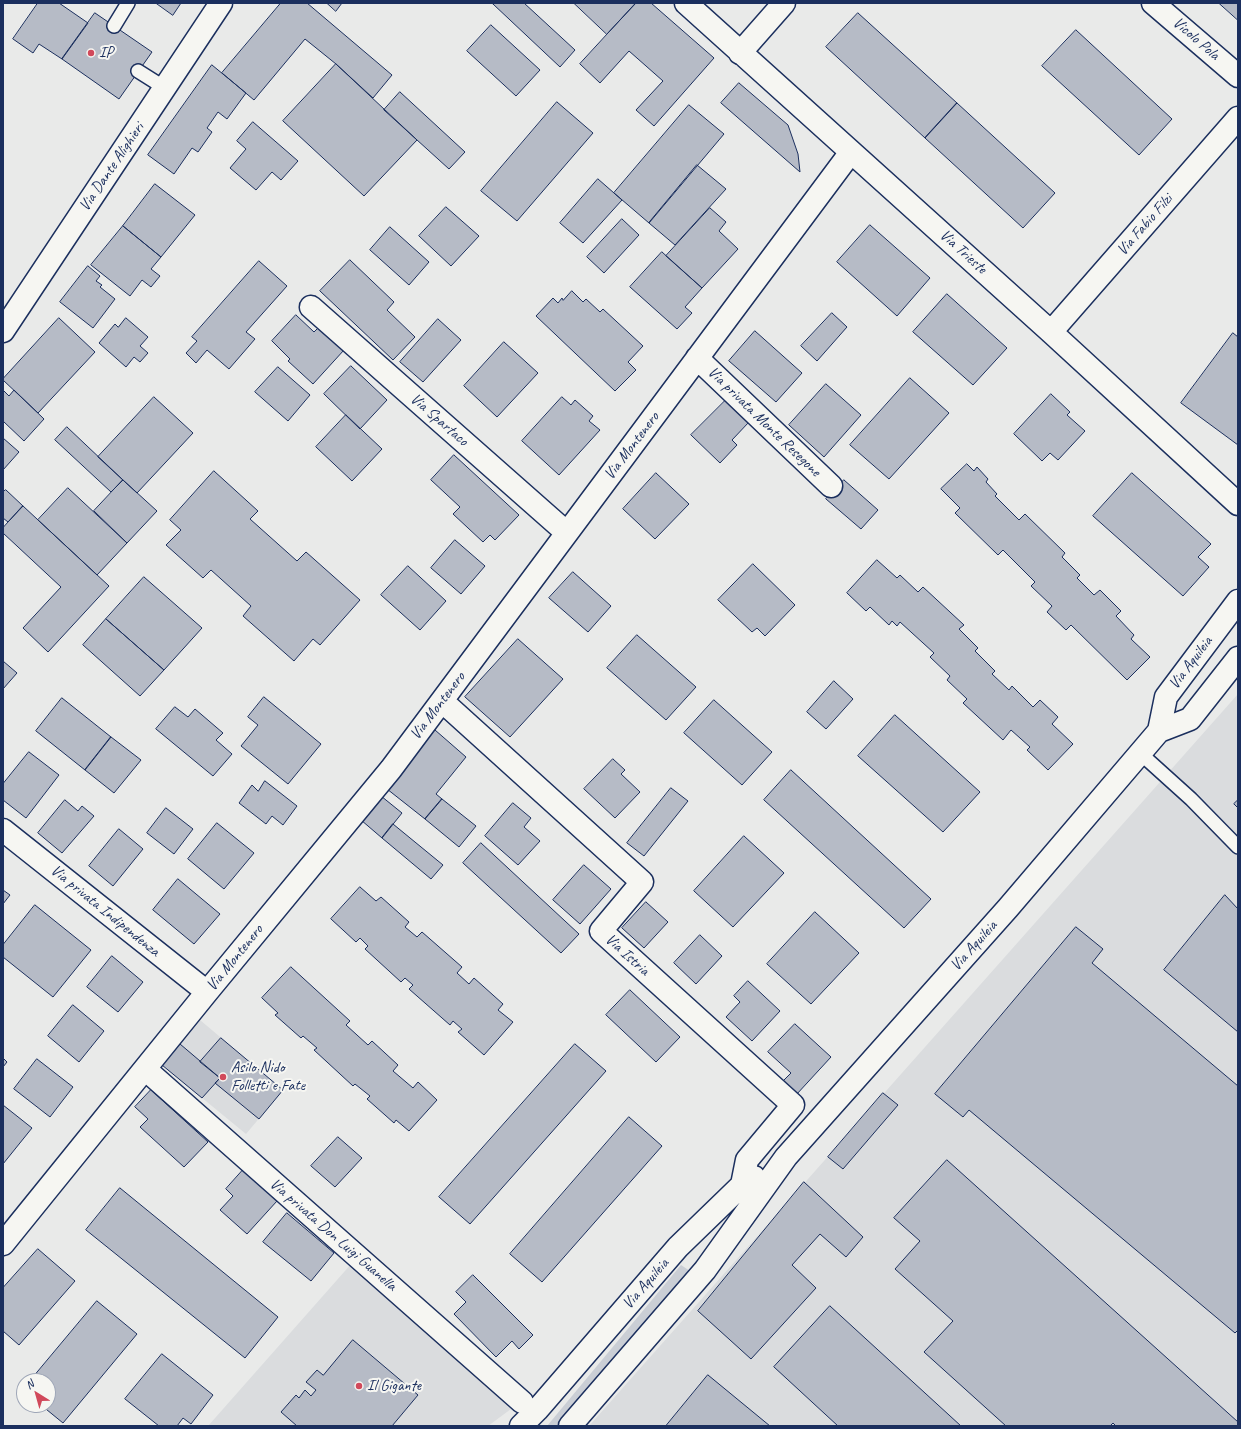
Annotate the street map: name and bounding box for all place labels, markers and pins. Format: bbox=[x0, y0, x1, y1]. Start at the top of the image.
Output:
place label: IP bbox=[99, 43, 113, 63]
marker: IP bbox=[86, 48, 96, 58]
place label: Asilo Nido Folletti e Fate bbox=[231, 1058, 305, 1096]
marker: Asilo Nido Folletti e Fate bbox=[218, 1072, 228, 1082]
place label: Il Gigante bbox=[367, 1376, 421, 1396]
marker: Il Gigante bbox=[354, 1381, 364, 1391]

